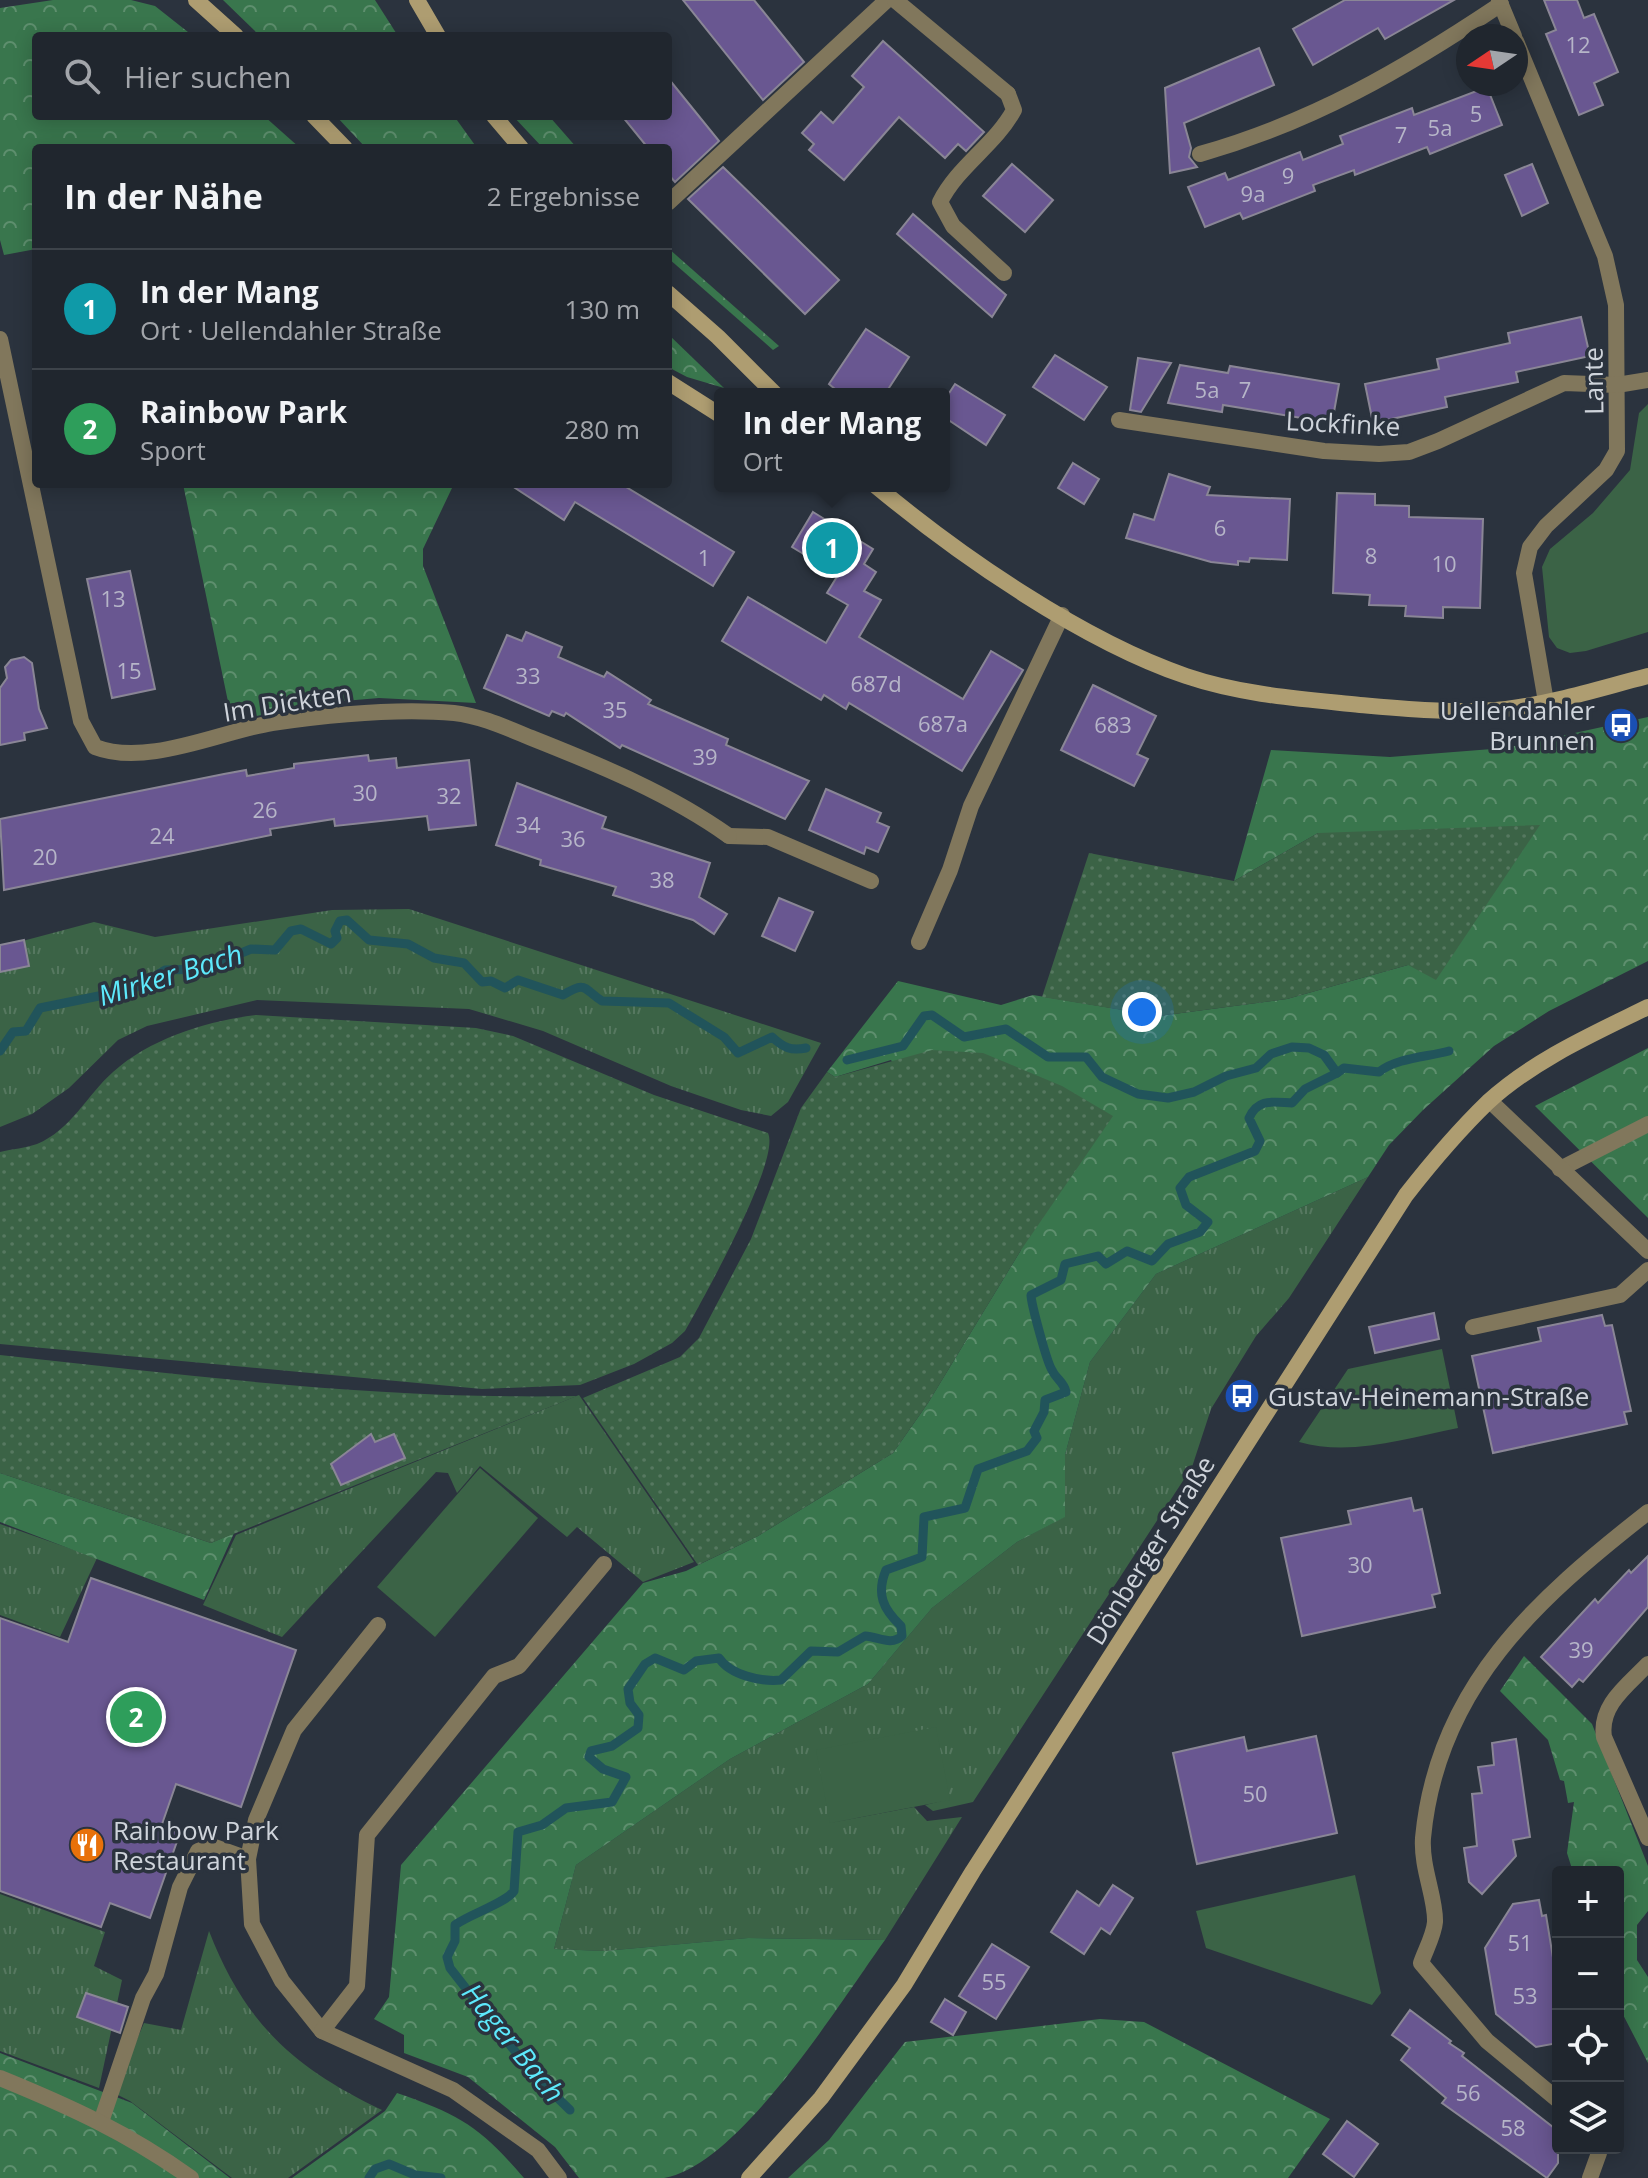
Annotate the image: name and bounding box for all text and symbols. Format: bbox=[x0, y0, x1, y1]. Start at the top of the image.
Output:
north arrow bbox=[1456, 24, 1528, 96]
house number: 12 bbox=[1565, 29, 1591, 59]
search box bbox=[32, 32, 672, 120]
icon: search bbox=[60, 54, 104, 98]
text: Hier suchen bbox=[124, 56, 291, 97]
house number: 5 bbox=[1470, 98, 1482, 128]
house number: 5a bbox=[1428, 112, 1452, 142]
house number: 7 bbox=[1395, 119, 1407, 149]
house number: 9 bbox=[1282, 160, 1294, 190]
text: In der Nähe bbox=[64, 173, 263, 219]
text: 2 Ergebnisse bbox=[487, 178, 640, 214]
house number: 9a bbox=[1241, 178, 1265, 208]
text: In der Mang bbox=[140, 271, 319, 312]
text: 1 bbox=[83, 291, 97, 327]
text: 130 m bbox=[565, 291, 640, 327]
text: Ort · Uellendahler Straße bbox=[140, 312, 442, 348]
street label: Lante bbox=[1574, 347, 1612, 415]
house number: 5a bbox=[1195, 374, 1219, 404]
house number: 7 bbox=[1239, 374, 1251, 404]
popup bbox=[714, 388, 950, 492]
text: Rainbow Park bbox=[140, 391, 347, 432]
text: In der Mang bbox=[743, 402, 921, 443]
street label: Lockfinke bbox=[1285, 402, 1401, 444]
text: 2 bbox=[83, 411, 97, 447]
text: 280 m bbox=[565, 411, 640, 447]
text: Sport bbox=[140, 432, 206, 468]
text: Ort bbox=[743, 443, 783, 479]
house number: 6 bbox=[1214, 512, 1226, 542]
pin: 1 bbox=[806, 518, 858, 578]
house number: 8 bbox=[1365, 540, 1377, 570]
house number: 1 bbox=[698, 542, 710, 572]
house number: 10 bbox=[1431, 548, 1457, 578]
house number: 13 bbox=[100, 583, 126, 613]
house number: 15 bbox=[116, 655, 142, 685]
house number: 33 bbox=[515, 660, 541, 690]
house number: 687d bbox=[850, 668, 902, 698]
street label: Im Dickten bbox=[220, 674, 354, 730]
place label: Uellendahler Brunnen bbox=[1440, 692, 1595, 758]
house number: 35 bbox=[602, 694, 628, 724]
bus stop icon: Uellendahler Brunnen bbox=[1602, 706, 1640, 744]
house number: 687a bbox=[918, 708, 968, 738]
house number: 683 bbox=[1094, 709, 1132, 739]
house number: 39 bbox=[692, 741, 718, 771]
house number: 30 bbox=[352, 777, 378, 807]
house number: 32 bbox=[436, 780, 462, 810]
house number: 26 bbox=[252, 794, 278, 824]
house number: 34 bbox=[515, 809, 541, 839]
house number: 24 bbox=[149, 820, 175, 850]
house number: 36 bbox=[560, 823, 586, 853]
house number: 20 bbox=[32, 841, 58, 871]
house number: 38 bbox=[649, 864, 675, 894]
water label: Mirker Bach bbox=[93, 934, 247, 1014]
your location bbox=[1122, 992, 1162, 1032]
bus stop icon: Gustav-Heinemann-Straße bbox=[1223, 1377, 1261, 1415]
place label: Gustav-Heinemann-Straße bbox=[1268, 1378, 1589, 1414]
street label: Dönberger Straße bbox=[1077, 1448, 1223, 1652]
house number: 30 bbox=[1347, 1549, 1373, 1579]
house number: 39 bbox=[1568, 1634, 1594, 1664]
pin: 2 bbox=[110, 1687, 162, 1747]
house number: 50 bbox=[1242, 1778, 1268, 1808]
place label: Rainbow Park Restaurant bbox=[113, 1812, 279, 1878]
restaurant icon: Rainbow Park Restaurant bbox=[68, 1826, 106, 1864]
map controls bbox=[1552, 1866, 1624, 2154]
button: + bbox=[1552, 1866, 1624, 1938]
house number: 51 bbox=[1507, 1927, 1533, 1957]
button: − bbox=[1552, 1938, 1624, 2010]
house number: 55 bbox=[981, 1966, 1007, 1996]
water label: Hager Bach bbox=[454, 1974, 574, 2110]
house number: 53 bbox=[1512, 1980, 1538, 2010]
button: locate bbox=[1552, 2010, 1624, 2082]
house number: 56 bbox=[1455, 2077, 1481, 2107]
button: layers bbox=[1552, 2082, 1624, 2154]
house number: 58 bbox=[1500, 2112, 1526, 2142]

